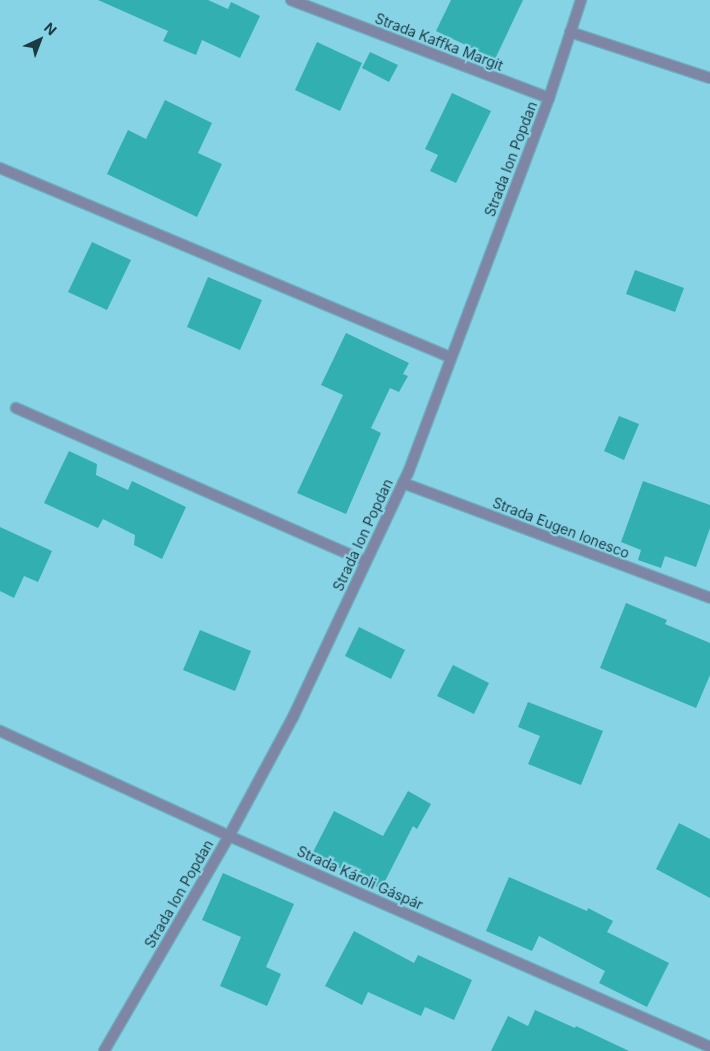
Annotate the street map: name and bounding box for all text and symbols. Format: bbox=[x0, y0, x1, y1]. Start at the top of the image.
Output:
street label: Strada Kaffka Margit bbox=[373, 10, 505, 74]
north arrow bbox=[15, 15, 65, 65]
text: N bbox=[41, 19, 60, 39]
street label: Strada Ion Popdan bbox=[481, 99, 541, 219]
street label: Strada Ion Popdan bbox=[330, 476, 396, 594]
street label: Strada Eugen Ionesco bbox=[490, 494, 632, 562]
street label: Strada Ion Popdan bbox=[141, 837, 217, 951]
street label: Strada Károli Gáspár bbox=[294, 843, 426, 913]

